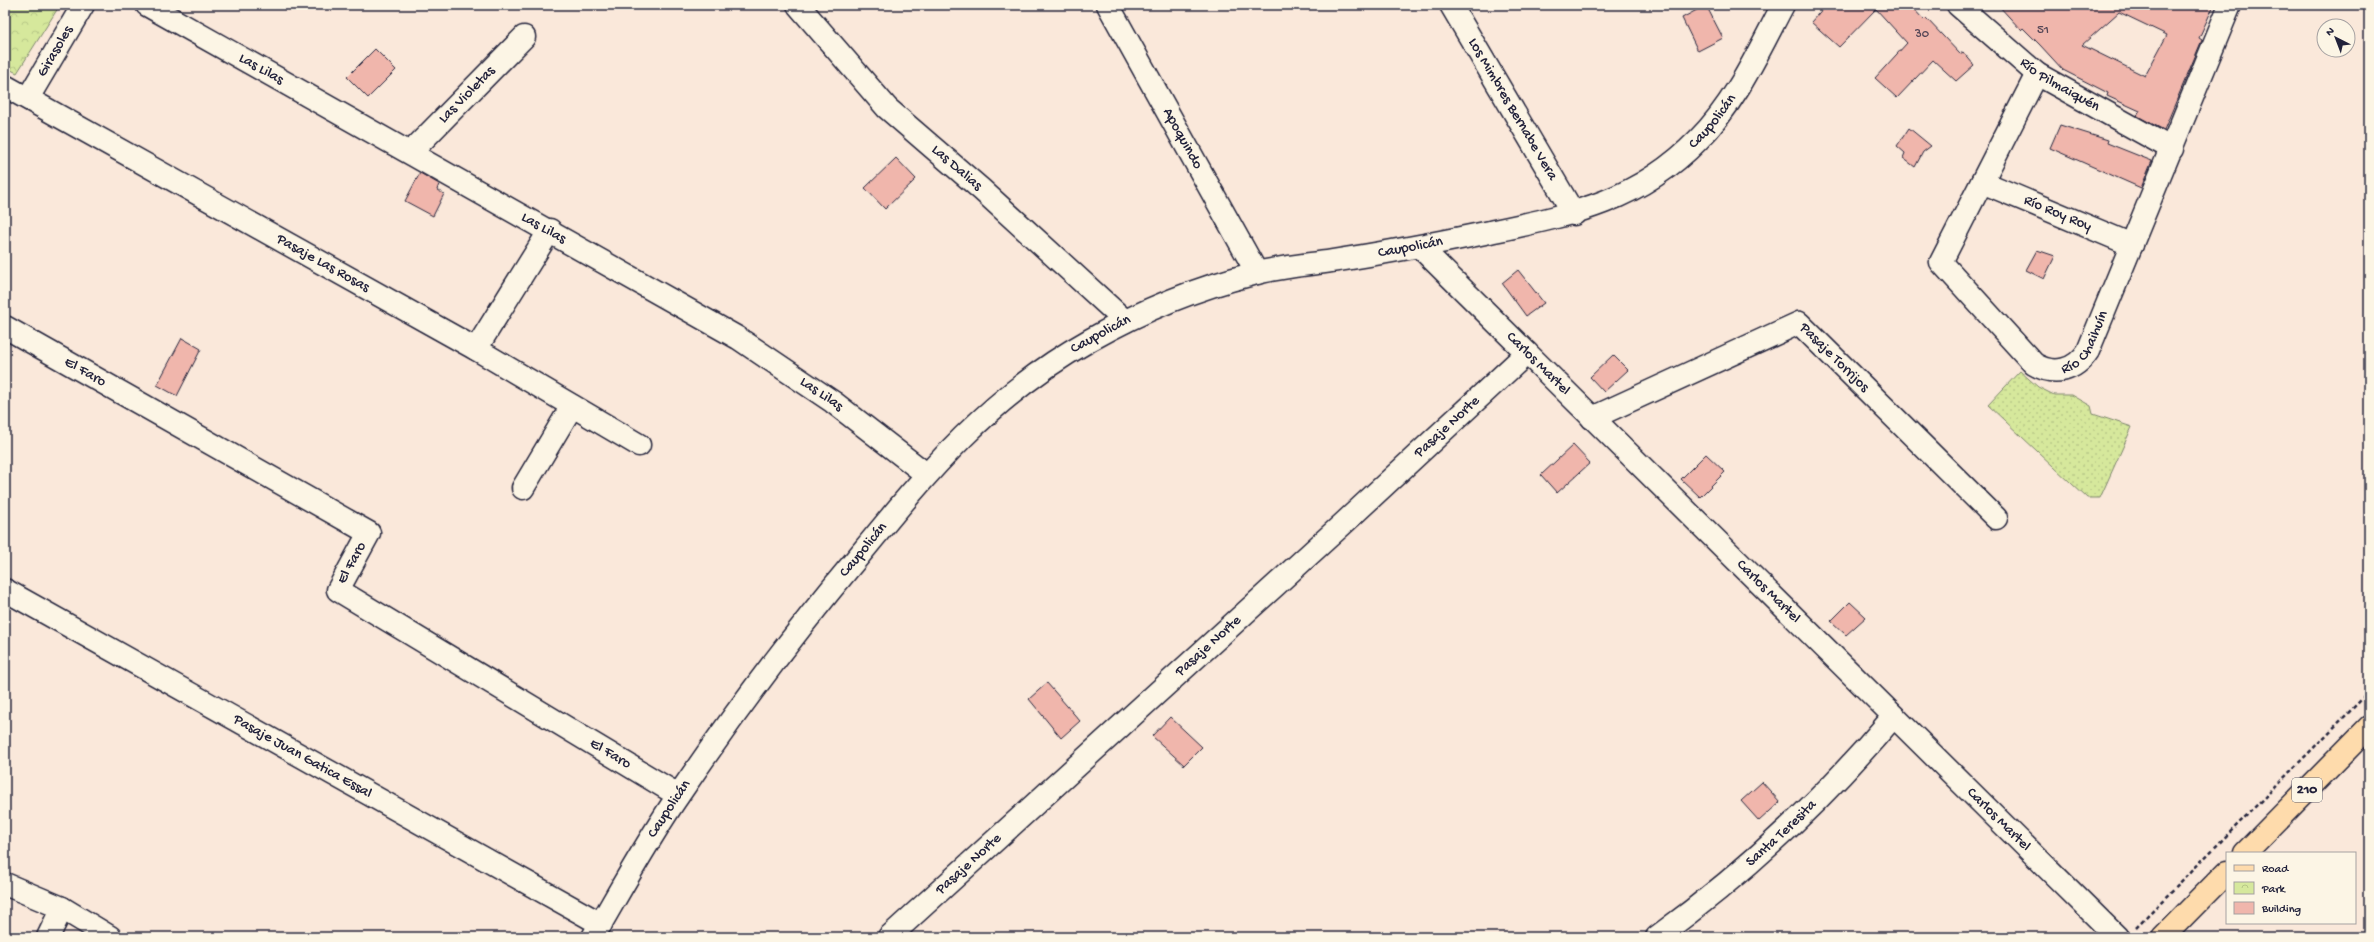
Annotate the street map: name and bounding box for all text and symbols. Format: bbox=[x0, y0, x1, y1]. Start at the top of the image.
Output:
north arrow bbox=[2316, 18, 2356, 58]
street label: Girasoles bbox=[33, 22, 78, 80]
house number: 51 bbox=[2037, 23, 2049, 38]
text: N bbox=[2324, 25, 2337, 39]
house number: 30 bbox=[1914, 27, 1930, 42]
street label: Los Mimbres Bernabe Vera bbox=[1464, 35, 1562, 184]
street label: Las Lilas bbox=[235, 49, 287, 89]
street label: Río Pilmaiquén bbox=[2016, 54, 2103, 116]
street label: Las Violetas bbox=[435, 62, 500, 127]
street label: Caupolicán bbox=[1685, 91, 1741, 153]
street label: Apoquindo bbox=[1158, 105, 1207, 173]
street label: Las Dalias bbox=[927, 141, 986, 195]
street label: Río Roy Roy bbox=[2021, 191, 2095, 236]
street label: Las Lilas bbox=[518, 209, 570, 248]
street label: Pasaje Las Rosas bbox=[272, 230, 373, 297]
street label: Caupolicán bbox=[1377, 233, 1445, 262]
street label: Río Chaihuín bbox=[2059, 308, 2112, 379]
street label: Caupolicán bbox=[1067, 311, 1134, 358]
street label: Pasaje Torrijos bbox=[1795, 318, 1873, 396]
street label: Carlos Martel bbox=[1502, 328, 1574, 399]
street label: El Faro bbox=[61, 353, 109, 391]
street label: Las Lilas bbox=[796, 373, 847, 416]
street label: Pasaje Norte bbox=[1410, 392, 1484, 463]
street label: Caupolicán bbox=[836, 519, 892, 581]
street label: El Faro bbox=[333, 539, 371, 587]
street label: Carlos Martel bbox=[1732, 556, 1804, 627]
street label: Pasaje Norte bbox=[1171, 611, 1245, 681]
street label: Pasaje Juan Gatica Essal bbox=[229, 710, 375, 803]
street label: El Faro bbox=[586, 735, 634, 774]
street label: Caupolicán bbox=[644, 777, 695, 841]
road number: 210 bbox=[2292, 778, 2322, 802]
street label: Carlos Martel bbox=[1963, 784, 2034, 855]
street label: Santa Teresita bbox=[1742, 796, 1821, 871]
street label: Pasaje Norte bbox=[931, 830, 1006, 900]
legend bbox=[2226, 852, 2356, 924]
text: Road bbox=[2262, 863, 2289, 877]
text: Park bbox=[2261, 883, 2287, 897]
text: Building bbox=[2261, 903, 2301, 917]

